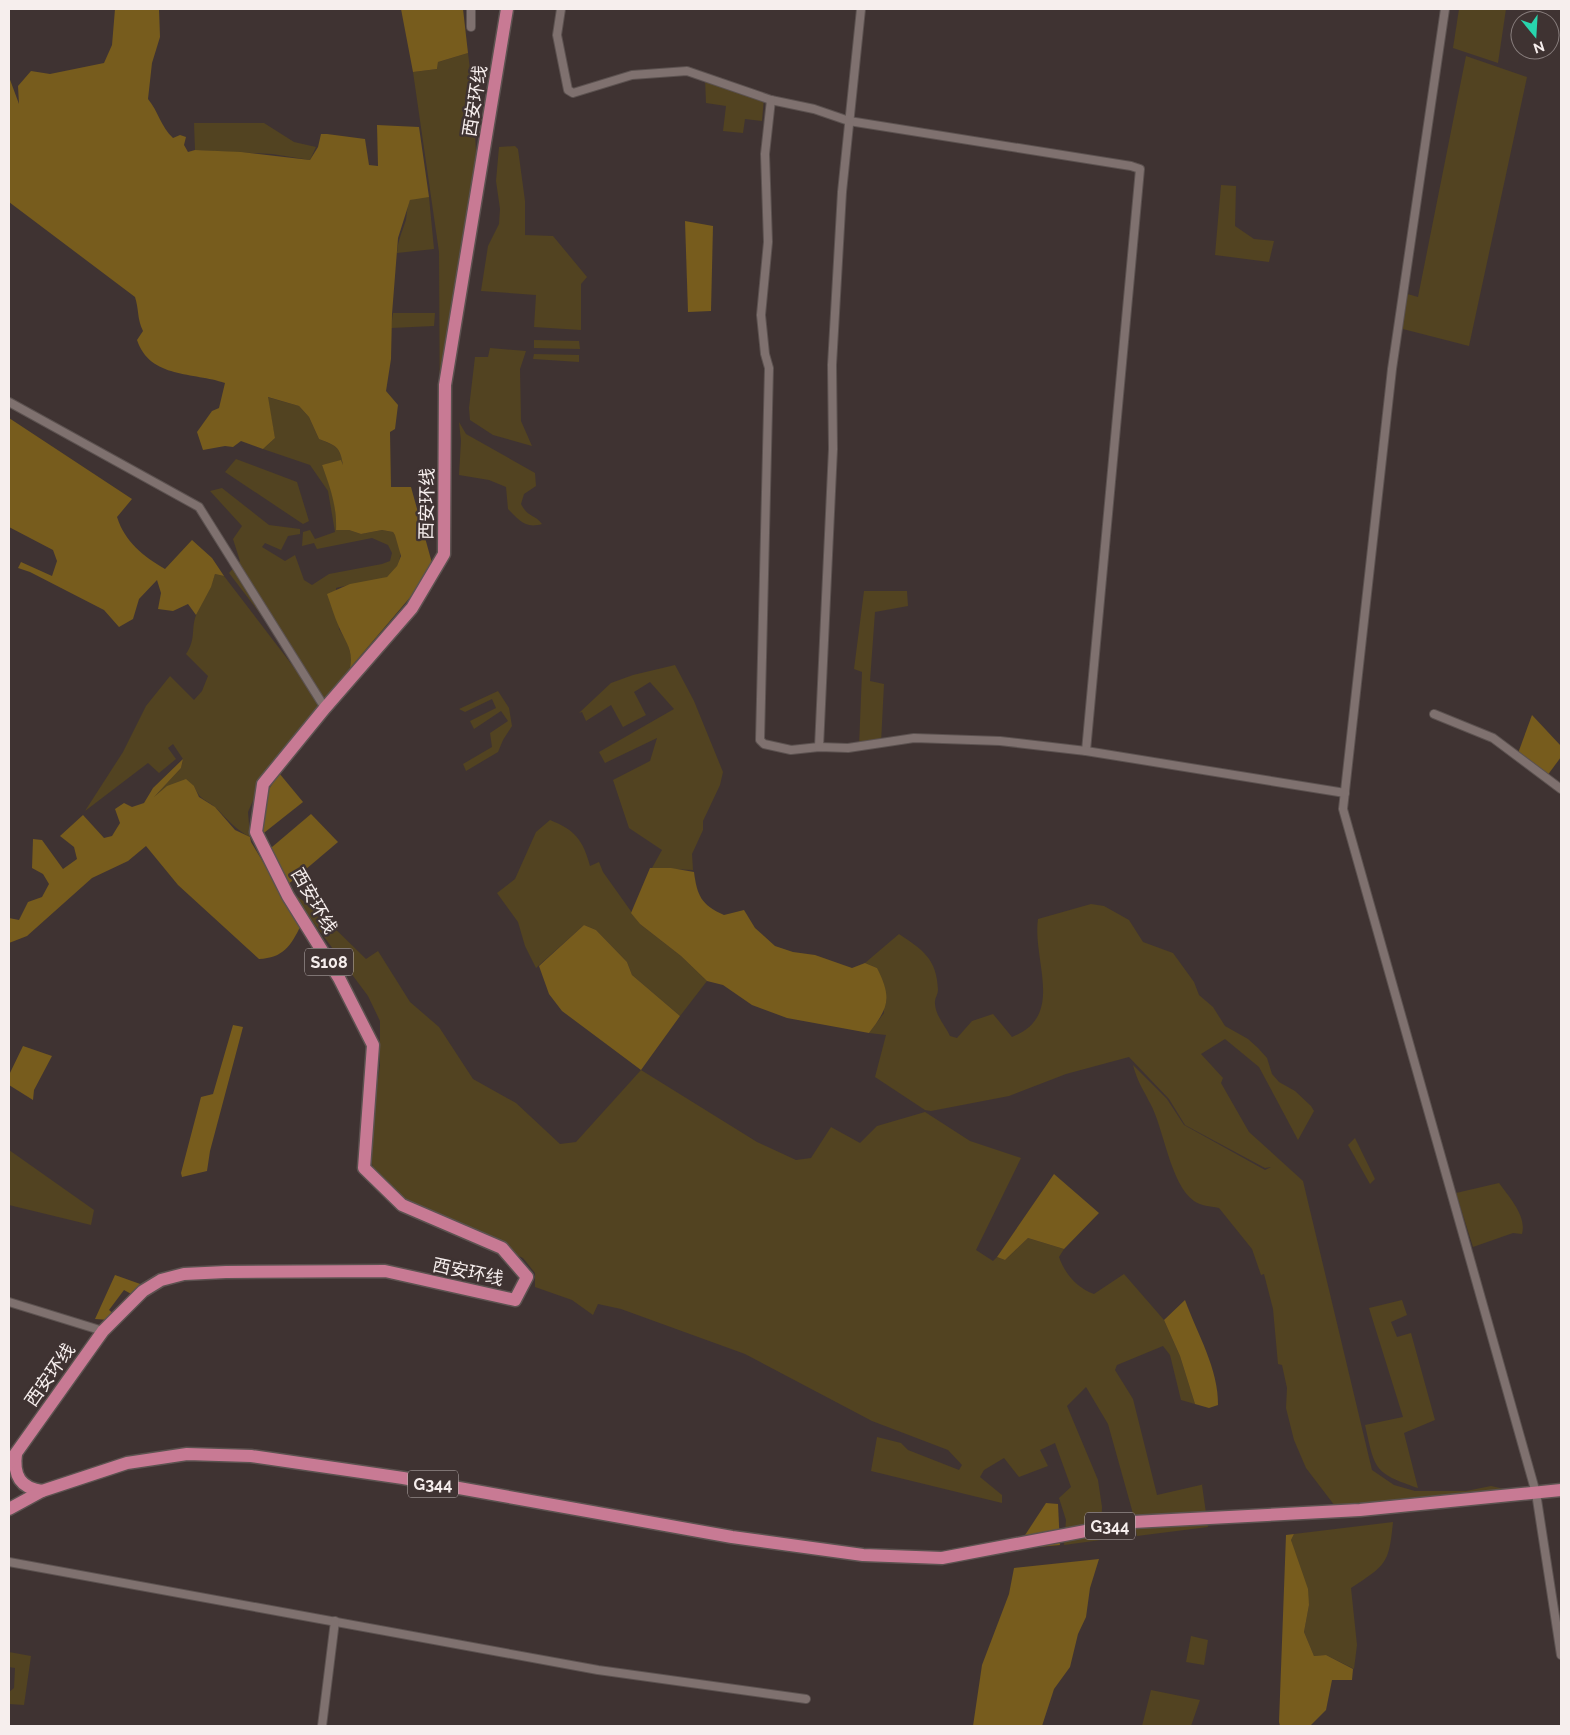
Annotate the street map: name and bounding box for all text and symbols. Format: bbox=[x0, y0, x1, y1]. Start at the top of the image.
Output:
north arrow bbox=[1510, 10, 1560, 60]
text: N bbox=[1531, 38, 1547, 57]
street label: 西安环线 bbox=[459, 64, 491, 138]
street label: 西安环线 bbox=[415, 468, 438, 540]
street label: 西安环线 bbox=[287, 864, 342, 937]
road number: S108 bbox=[305, 949, 353, 976]
street label: 西安环线 bbox=[431, 1254, 506, 1289]
street label: 西安环线 bbox=[20, 1339, 79, 1410]
road number: G344 bbox=[408, 1470, 458, 1498]
road number: G344 bbox=[1085, 1512, 1135, 1540]

